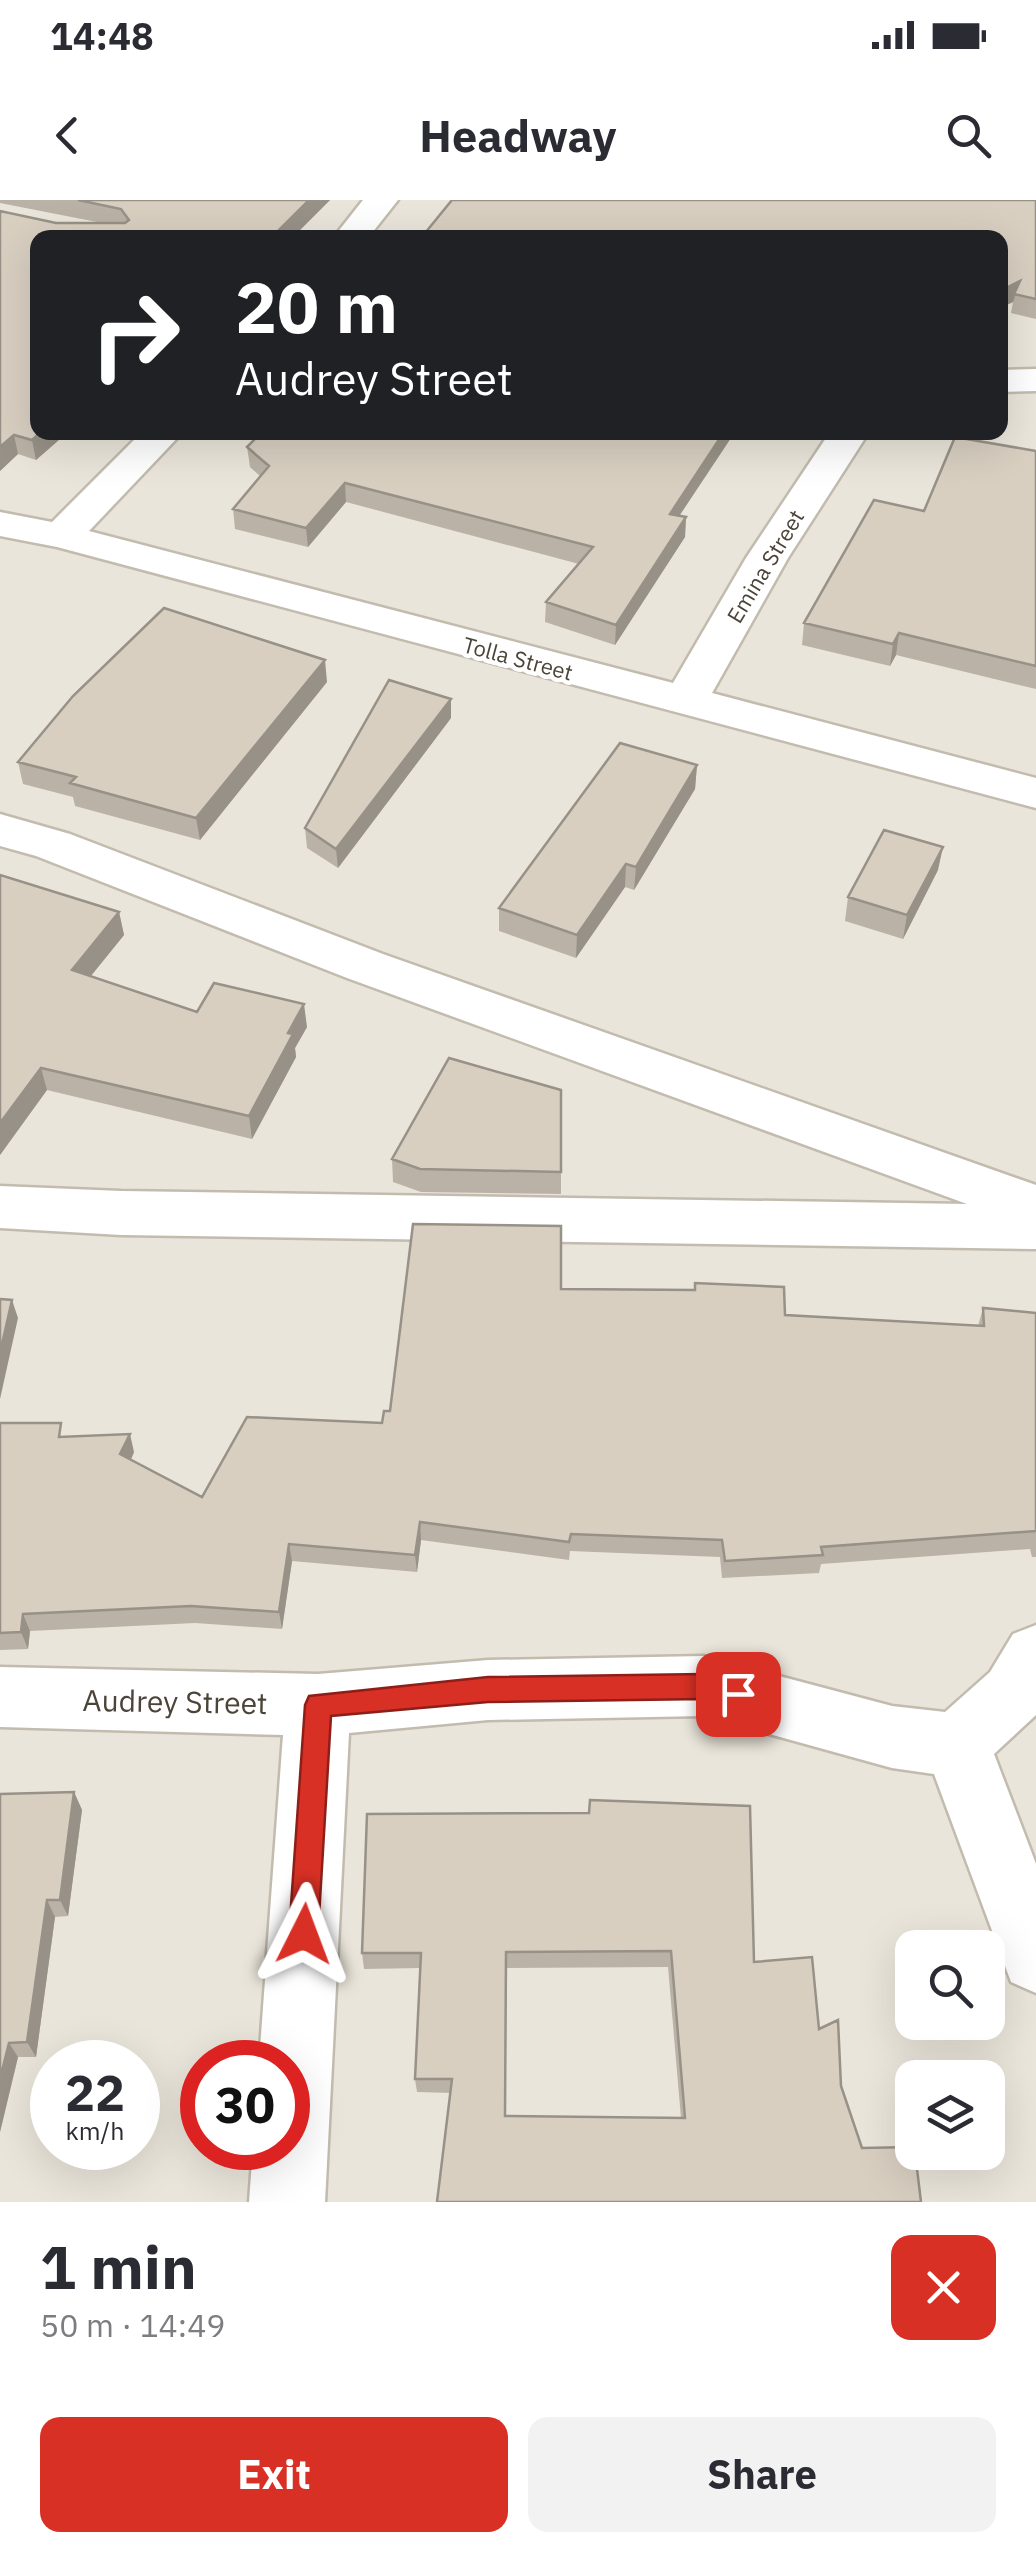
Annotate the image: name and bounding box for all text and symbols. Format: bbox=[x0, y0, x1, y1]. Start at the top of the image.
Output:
text: 14:48 bbox=[50, 11, 154, 60]
text: Headway bbox=[419, 106, 617, 164]
icon: back bbox=[40, 108, 95, 163]
icon: search bbox=[941, 108, 996, 163]
text: 20 m bbox=[235, 261, 398, 352]
icon: right bbox=[70, 270, 200, 400]
text: Audrey Street bbox=[235, 349, 513, 407]
street label: Emina Street bbox=[720, 504, 810, 628]
street label: Tolla Street bbox=[460, 629, 576, 687]
pin bbox=[696, 1652, 781, 1737]
icon: arrive bbox=[711, 1667, 766, 1722]
street label: Audrey Street bbox=[82, 1680, 268, 1722]
position arrow bbox=[252, 1882, 356, 1986]
map controls bbox=[895, 1930, 1005, 2170]
button: search bbox=[895, 1930, 1005, 2040]
speed limit sign: 30 bbox=[180, 2040, 310, 2170]
text: 22 bbox=[65, 2060, 125, 2125]
button: layers bbox=[895, 2060, 1005, 2170]
text: km/h bbox=[66, 2114, 124, 2147]
text: 1 min bbox=[40, 2227, 197, 2306]
button: close bbox=[891, 2235, 996, 2340]
text: 50 m · 14:49 bbox=[40, 2304, 226, 2346]
button: Exit bbox=[40, 2417, 508, 2532]
button: Share bbox=[528, 2417, 996, 2532]

